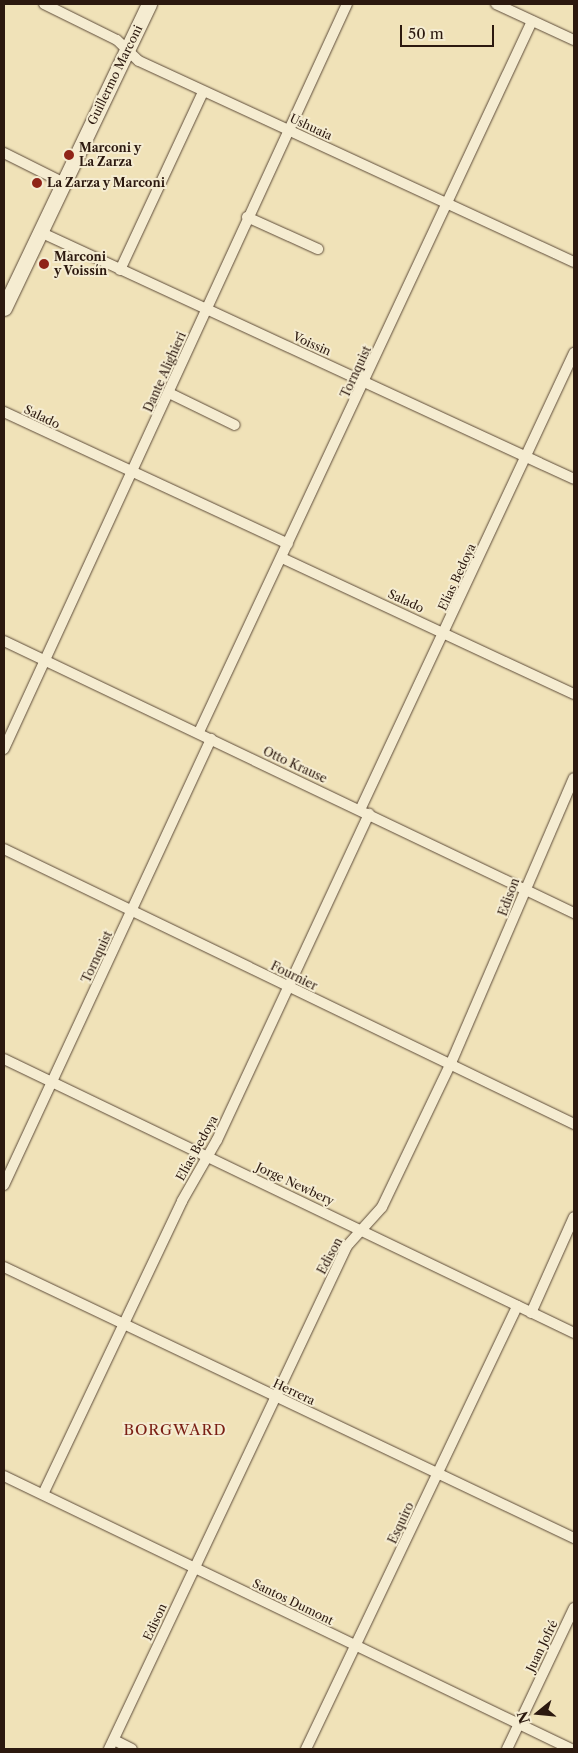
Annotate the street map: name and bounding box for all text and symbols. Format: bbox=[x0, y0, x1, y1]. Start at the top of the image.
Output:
scale bar bbox=[403, 15, 497, 47]
street label: Guillermo Marconi bbox=[85, 23, 145, 127]
text: 50 m bbox=[408, 24, 444, 43]
street label: Ushuaia bbox=[287, 111, 335, 143]
place label: Marconi y La Zarza bbox=[79, 141, 141, 169]
marker: Marconi y La Zarza bbox=[63, 149, 75, 161]
place label: La Zarza y Marconi bbox=[47, 176, 166, 190]
marker: La Zarza y Marconi bbox=[31, 177, 43, 189]
place label: Marconi y Voissín bbox=[54, 250, 108, 278]
marker: Marconi y Voissín bbox=[38, 258, 50, 270]
street label: Dante Alighieri bbox=[141, 329, 189, 415]
street label: Voissin bbox=[291, 329, 333, 359]
street label: Tornquist bbox=[338, 344, 374, 400]
street label: Salado bbox=[22, 402, 62, 432]
street label: Elías Bedoya bbox=[435, 541, 479, 613]
street label: Salado bbox=[386, 586, 426, 616]
street label: Otto Krause bbox=[261, 744, 329, 786]
street label: Edison bbox=[496, 876, 522, 918]
street label: Tornquist bbox=[79, 929, 115, 985]
street label: Fournier bbox=[268, 959, 320, 993]
street label: Elías Bedoya bbox=[173, 1113, 221, 1183]
street label: Jorge Newbery bbox=[254, 1160, 336, 1208]
street label: Edison bbox=[314, 1235, 346, 1277]
street label: Herrera bbox=[271, 1376, 317, 1408]
district label: BORGWARD bbox=[122, 1421, 228, 1439]
street label: Esquiro bbox=[385, 1500, 417, 1546]
street label: Santos Dumont bbox=[250, 1576, 336, 1628]
street label: Edison bbox=[140, 1601, 170, 1643]
street label: Juan Jofré bbox=[523, 1618, 561, 1674]
north arrow bbox=[513, 1688, 563, 1738]
text: N bbox=[513, 1709, 534, 1726]

